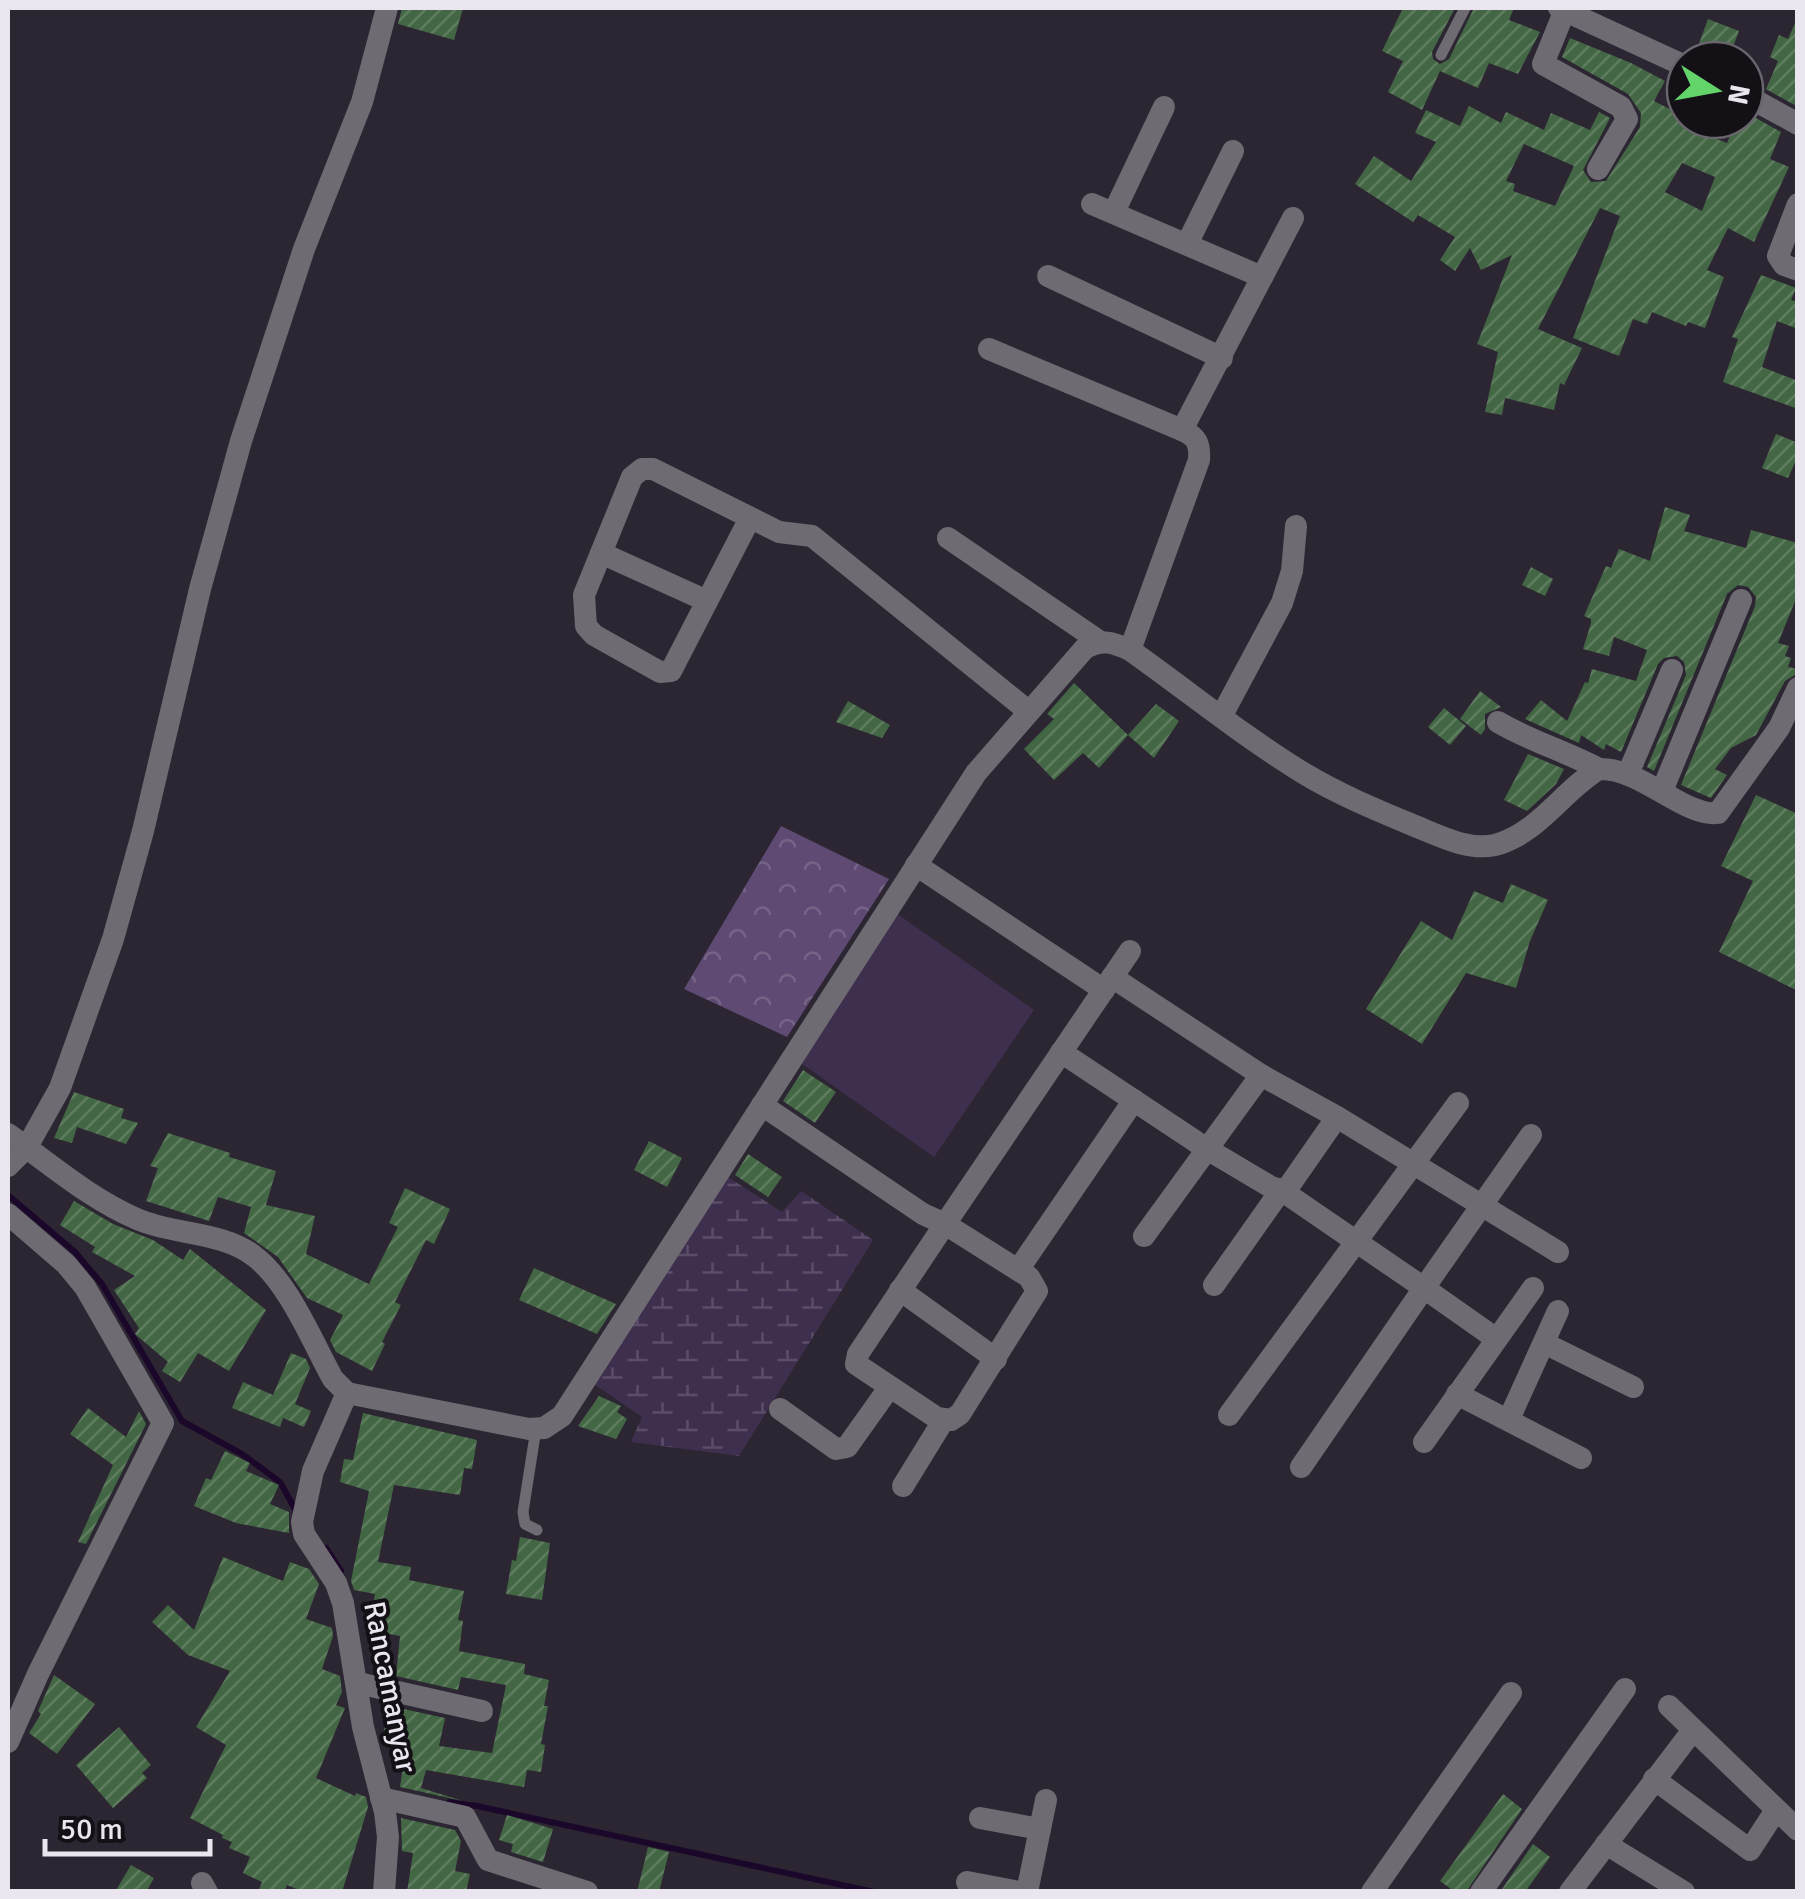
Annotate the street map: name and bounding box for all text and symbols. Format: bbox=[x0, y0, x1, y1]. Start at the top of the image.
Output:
north arrow bbox=[1665, 40, 1765, 140]
text: N bbox=[1720, 82, 1757, 107]
street label: Rancamanyar bbox=[355, 1598, 425, 1776]
scale bar bbox=[45, 1794, 210, 1856]
text: 50 m bbox=[60, 1811, 123, 1848]

